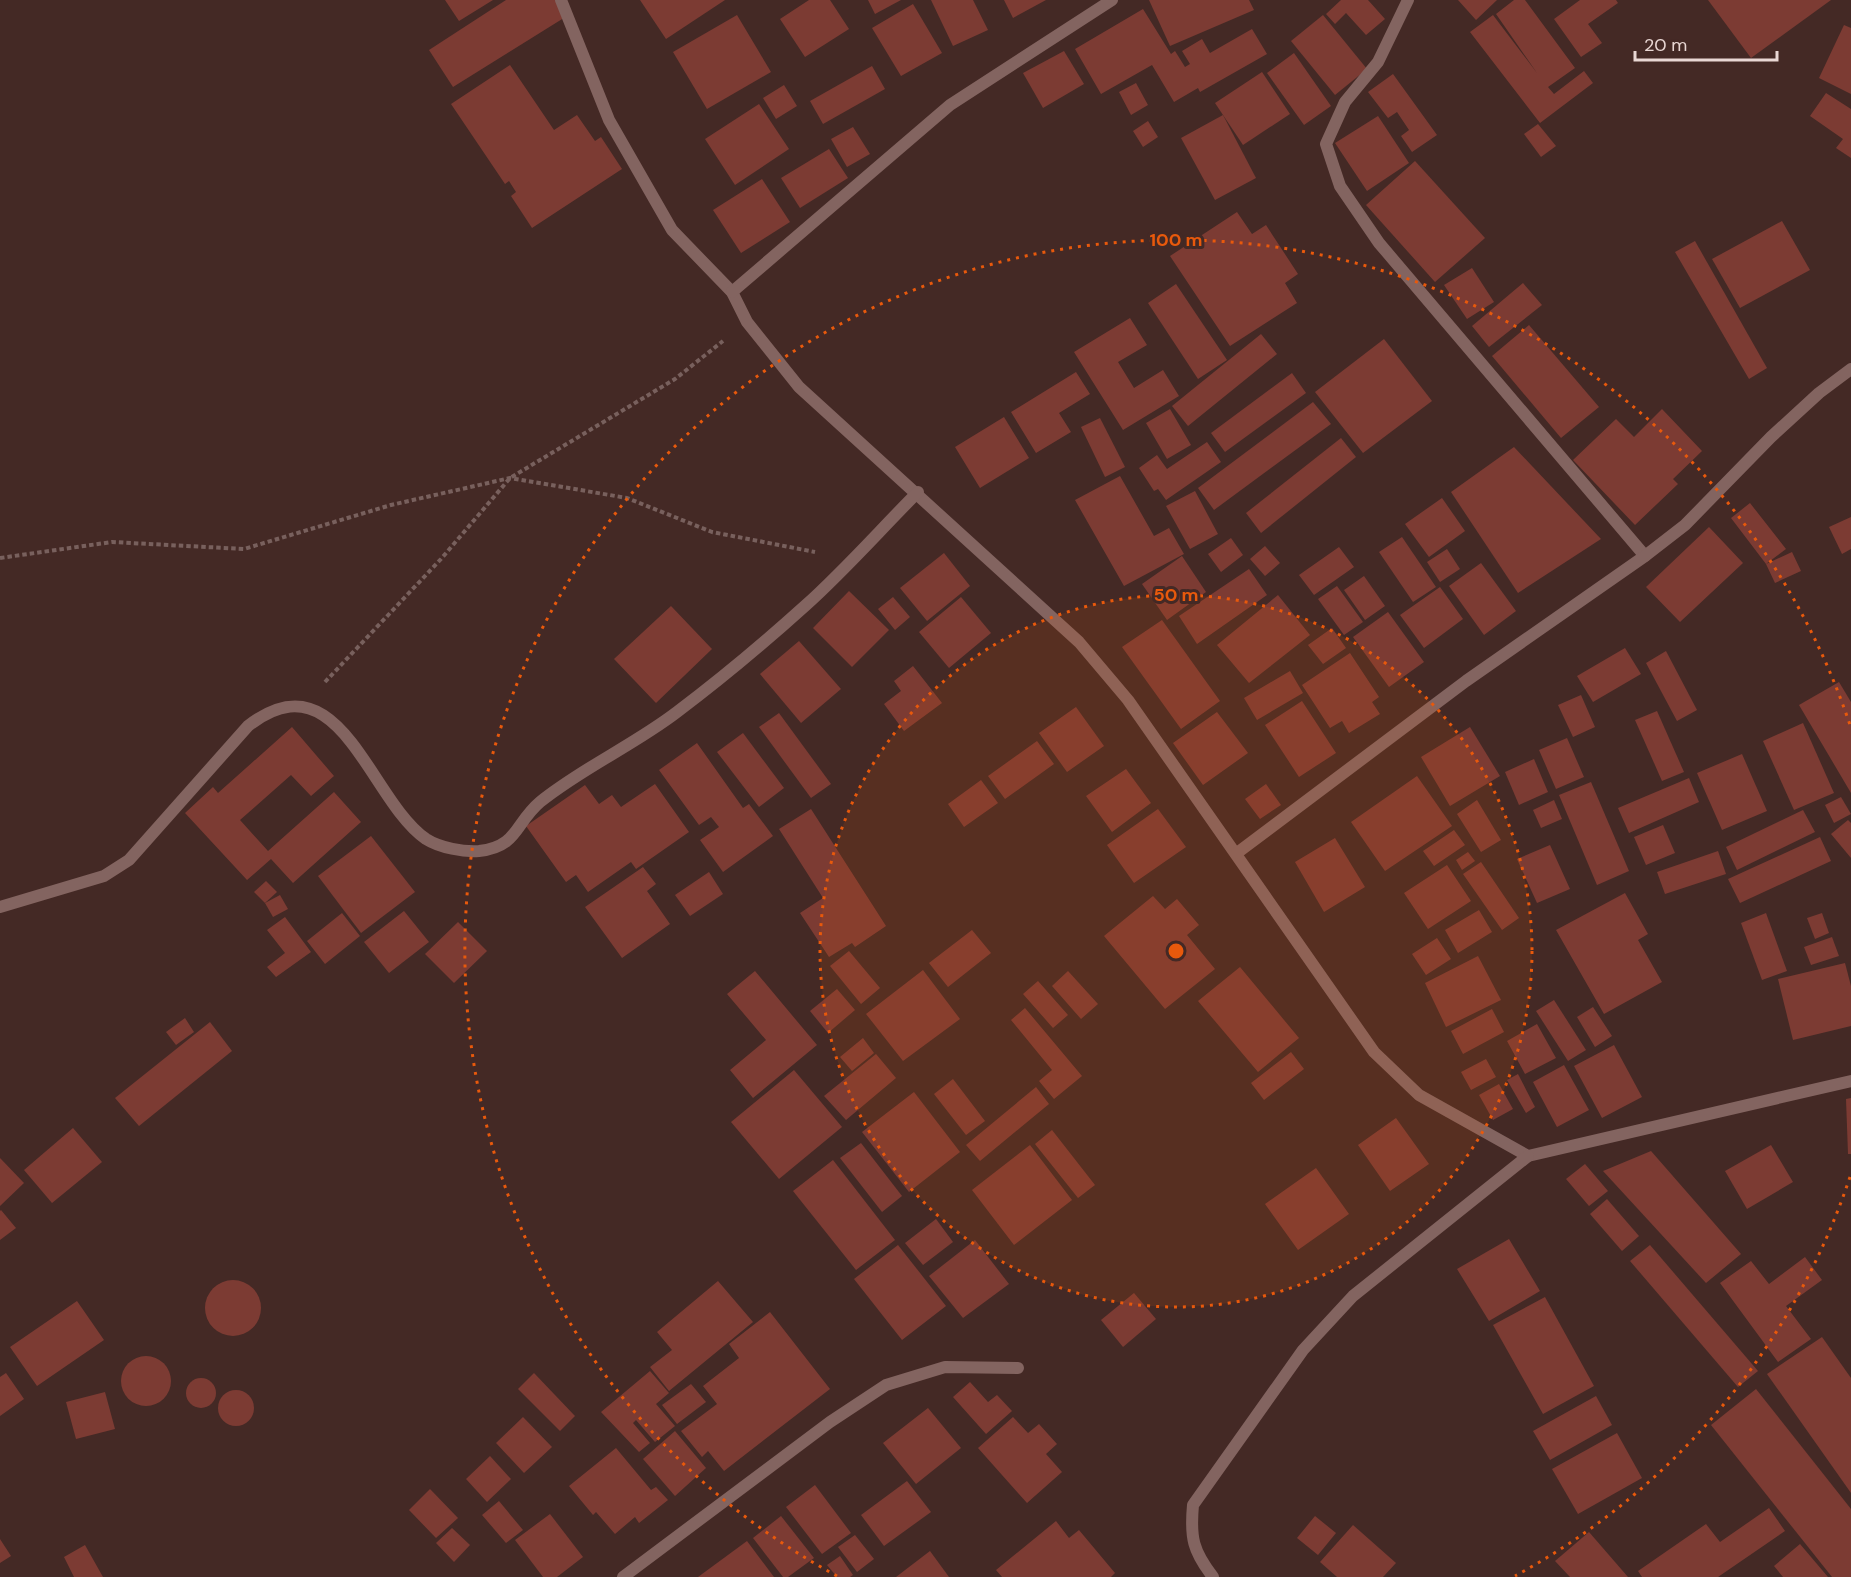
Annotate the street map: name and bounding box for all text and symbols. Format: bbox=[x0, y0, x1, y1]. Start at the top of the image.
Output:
scale bar bbox=[1635, 24, 1778, 62]
text: 20 m bbox=[1644, 33, 1687, 57]
text: 100 m bbox=[1149, 228, 1203, 252]
text: 50 m bbox=[1153, 583, 1199, 607]
centre of rings bbox=[1166, 941, 1186, 961]

